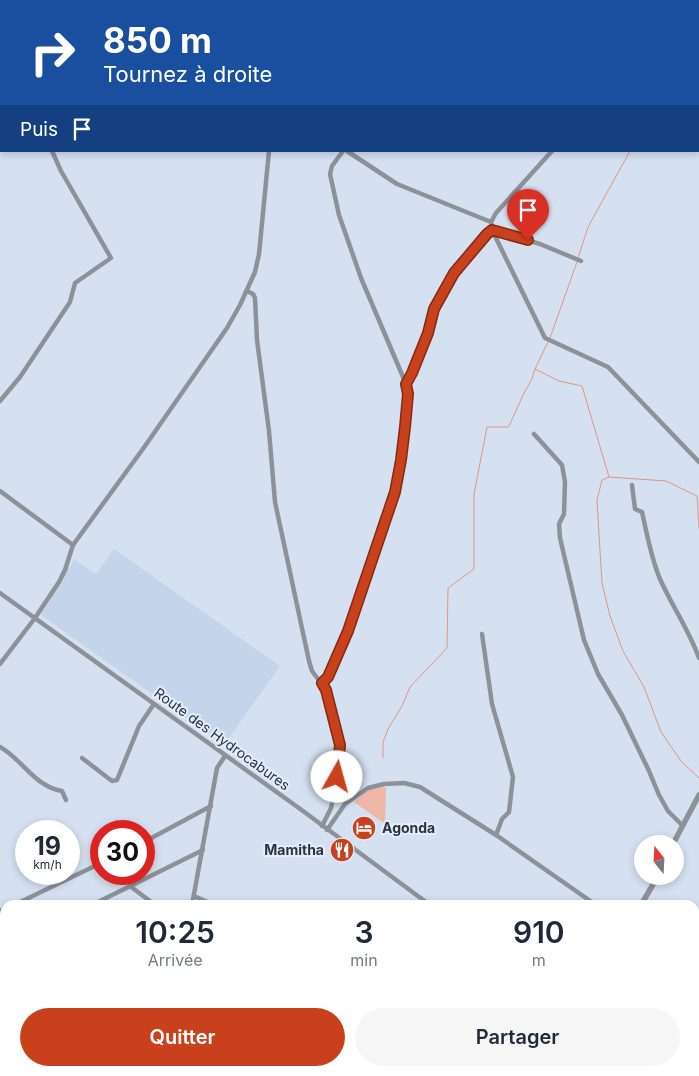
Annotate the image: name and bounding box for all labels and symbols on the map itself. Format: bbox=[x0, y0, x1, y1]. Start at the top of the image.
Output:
pin bbox=[507, 189, 549, 240]
street label: Route des Hydrocabures bbox=[151, 684, 293, 794]
position arrow bbox=[310, 750, 362, 802]
hotel icon: Agonda bbox=[351, 815, 377, 841]
place label: Agonda bbox=[382, 819, 435, 836]
speed limit sign: 30 bbox=[90, 820, 155, 885]
north arrow bbox=[634, 835, 684, 885]
restaurant icon: Mamitha bbox=[329, 837, 355, 863]
place label: Mamitha bbox=[264, 841, 324, 858]

